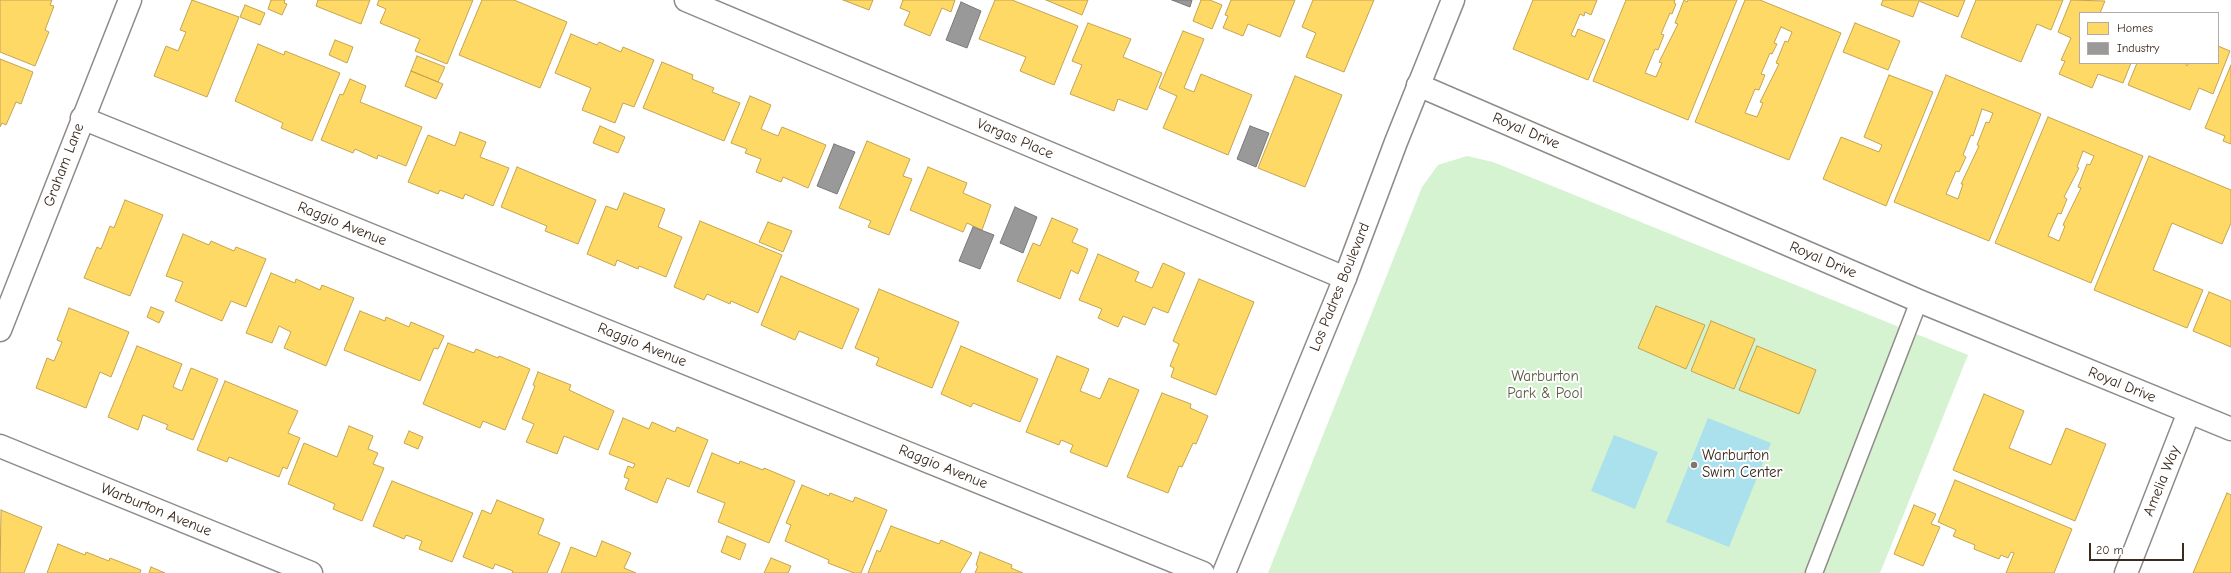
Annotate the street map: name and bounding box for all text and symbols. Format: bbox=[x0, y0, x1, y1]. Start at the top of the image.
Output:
legend bbox=[2079, 12, 2219, 64]
text: Homes bbox=[2117, 21, 2153, 35]
text: Industry bbox=[2117, 41, 2159, 55]
street label: Royal Drive bbox=[1490, 109, 1562, 153]
street label: Vargas Place bbox=[974, 115, 1056, 163]
street label: Graham Lane bbox=[40, 121, 88, 209]
street label: Raggio Avenue bbox=[295, 198, 389, 250]
street label: Los Padres Boulevard bbox=[1306, 220, 1374, 354]
street label: Royal Drive bbox=[1787, 238, 1859, 282]
street label: Raggio Avenue bbox=[595, 319, 689, 371]
street label: Royal Drive bbox=[2086, 363, 2158, 407]
park label: Warburton Park & Pool bbox=[1507, 368, 1583, 403]
street label: Raggio Avenue bbox=[896, 441, 990, 493]
street label: Amelia Way bbox=[2140, 443, 2184, 519]
place label: Warburton Swim Center bbox=[1702, 447, 1782, 482]
marker: Warburton Swim Center bbox=[1689, 460, 1699, 470]
street label: Warburton Avenue bbox=[98, 480, 214, 540]
scale bar bbox=[2091, 535, 2186, 561]
text: 20 m bbox=[2096, 543, 2124, 557]

